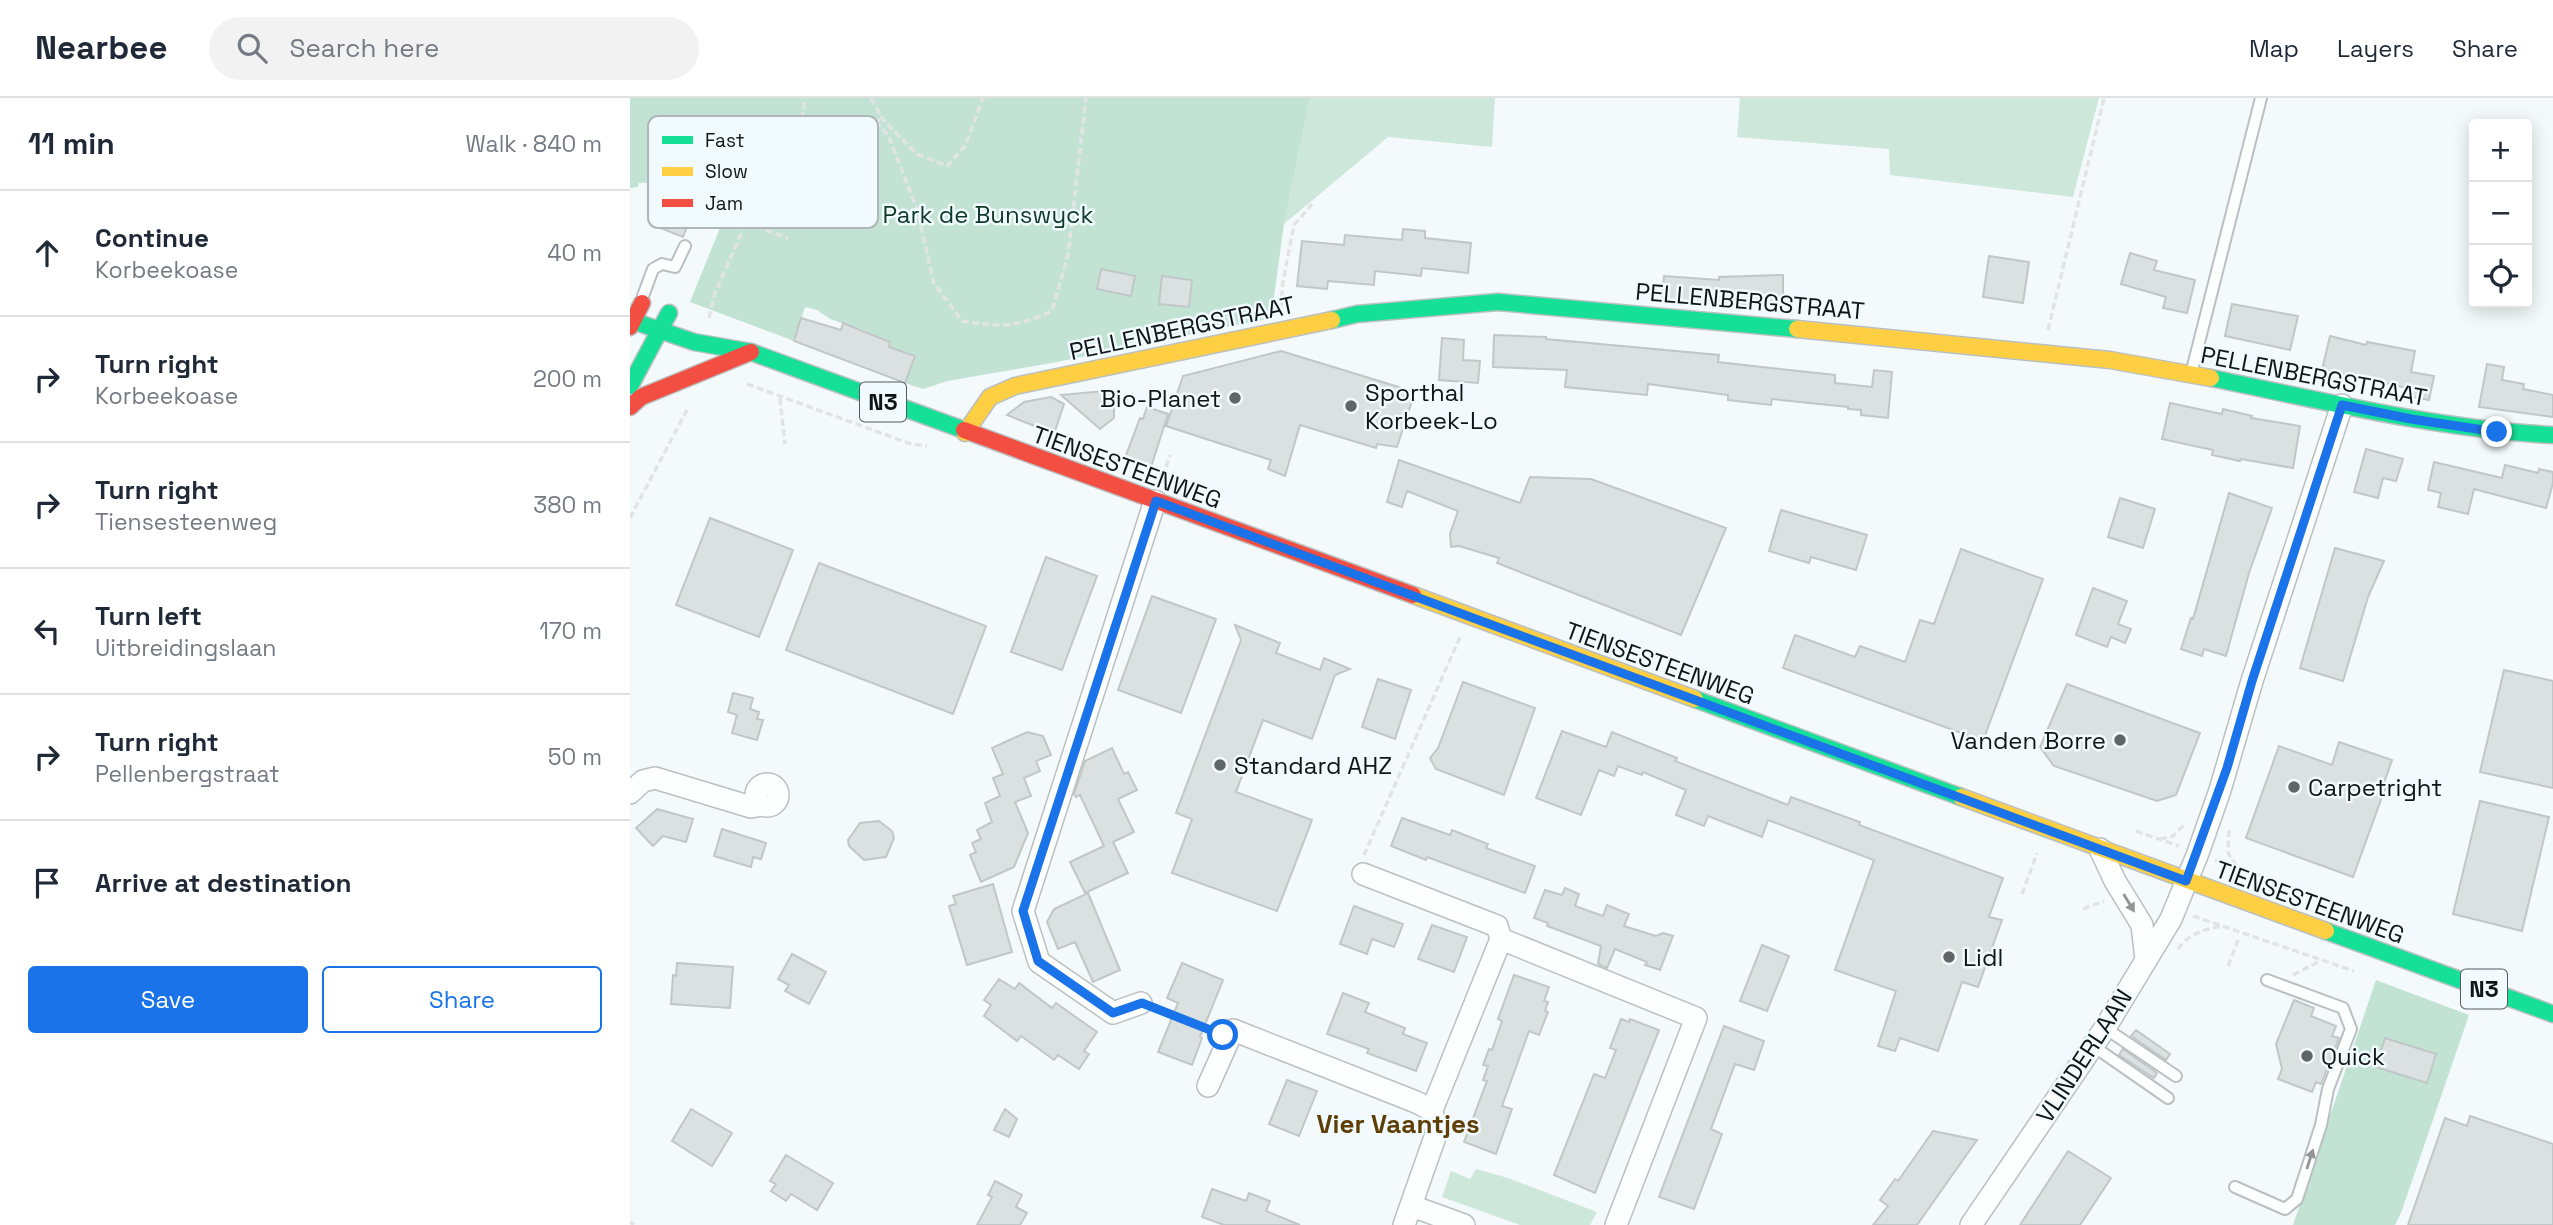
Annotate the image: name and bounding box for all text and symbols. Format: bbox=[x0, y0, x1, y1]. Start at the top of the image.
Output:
search box bbox=[209, 17, 699, 80]
text: Nearbee bbox=[35, 27, 167, 69]
icon: search bbox=[233, 29, 271, 67]
text: Search here bbox=[289, 31, 439, 65]
text: Map bbox=[2249, 33, 2299, 64]
text: Layers bbox=[2337, 33, 2414, 64]
text: Share bbox=[2452, 33, 2518, 64]
legend bbox=[648, 116, 878, 228]
map controls bbox=[2469, 119, 2532, 308]
button: + bbox=[2469, 119, 2532, 182]
text: 11 min bbox=[28, 124, 115, 163]
text: Fast bbox=[705, 128, 745, 153]
text: Walk · 840 m bbox=[466, 129, 602, 159]
text: Slow bbox=[705, 159, 748, 184]
button: − bbox=[2469, 182, 2532, 245]
text: Jam bbox=[705, 191, 743, 216]
park label: Park de Bunswyck bbox=[883, 199, 1093, 230]
text: Continue bbox=[95, 221, 209, 255]
icon: ahead bbox=[28, 234, 66, 272]
text: 40 m bbox=[547, 238, 602, 268]
button: locate bbox=[2469, 245, 2532, 308]
text: Korbeekoase bbox=[95, 255, 238, 285]
street label: PELLENBERGSTRAAT bbox=[1634, 276, 1866, 326]
street label: PELLENBERGSTRAAT bbox=[1066, 289, 1298, 367]
street label: PELLENBERGSTRAAT bbox=[2198, 339, 2430, 413]
text: Turn right bbox=[95, 347, 219, 381]
icon: right bbox=[28, 360, 66, 398]
text: 200 m bbox=[533, 364, 602, 394]
place label: Sporthal Korbeek-Lo bbox=[1365, 377, 1498, 436]
text: Korbeekoase bbox=[95, 381, 238, 411]
road number: N3 bbox=[860, 382, 906, 422]
place label: Bio-Planet bbox=[1100, 383, 1221, 414]
marker: Bio-Planet bbox=[1227, 390, 1243, 406]
marker: Sporthal Korbeek-Lo bbox=[1343, 398, 1359, 414]
route end bbox=[2481, 416, 2512, 447]
street label: TIENSESTEENWEG bbox=[1028, 418, 1226, 516]
text: Turn right bbox=[95, 473, 219, 507]
icon: right bbox=[28, 486, 66, 524]
text: 380 m bbox=[533, 490, 602, 520]
text: Tiensesteenweg bbox=[95, 507, 277, 537]
text: Turn left bbox=[95, 599, 202, 633]
icon: left bbox=[28, 612, 66, 650]
street label: TIENSESTEENWEG bbox=[1561, 614, 1759, 712]
text: 170 m bbox=[539, 616, 602, 646]
text: Uitbreidingslaan bbox=[95, 633, 276, 663]
text: Turn right bbox=[95, 725, 219, 759]
place label: Vanden Borre bbox=[1950, 725, 2106, 756]
marker: Vanden Borre bbox=[2112, 732, 2128, 748]
icon: right bbox=[28, 738, 66, 776]
text: 50 m bbox=[548, 742, 602, 772]
place label: Standard AHZ bbox=[1234, 750, 1392, 781]
marker: Standard AHZ bbox=[1212, 757, 1228, 773]
text: Pellenbergstraat bbox=[95, 759, 280, 789]
place label: Carpetright bbox=[2308, 772, 2442, 803]
marker: Carpetright bbox=[2286, 779, 2302, 795]
street label: TIENSESTEENWEG bbox=[2211, 853, 2409, 951]
icon: arrive bbox=[28, 864, 66, 902]
text: Arrive at destination bbox=[95, 866, 352, 900]
one-way arrow bbox=[2122, 893, 2135, 912]
place label: Lidl bbox=[1963, 942, 2003, 973]
marker: Lidl bbox=[1941, 949, 1957, 965]
button: Save bbox=[28, 966, 308, 1033]
button: Share bbox=[322, 966, 602, 1033]
road number: N3 bbox=[2461, 970, 2507, 1009]
street label: VLINDERLAAN bbox=[2029, 983, 2139, 1129]
route start bbox=[1207, 1019, 1238, 1050]
place label: Quick bbox=[2321, 1041, 2385, 1072]
marker: Quick bbox=[2299, 1048, 2315, 1064]
district label: Vier Vaantjes bbox=[1316, 1107, 1480, 1141]
one-way arrow bbox=[2305, 1149, 2316, 1170]

